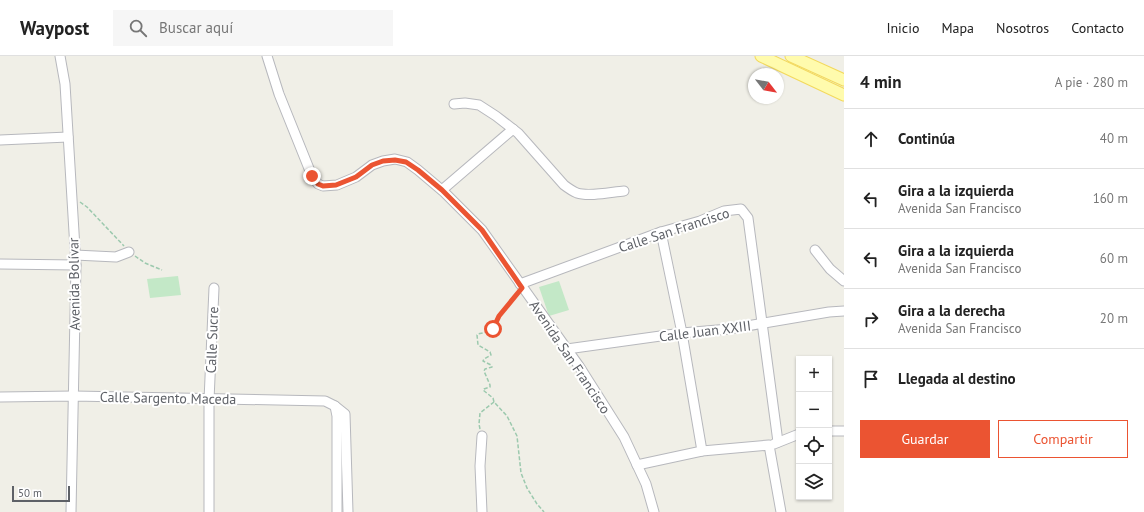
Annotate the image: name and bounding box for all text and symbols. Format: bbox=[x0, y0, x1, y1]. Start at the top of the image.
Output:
search box bbox=[113, 10, 393, 46]
text: Waypost bbox=[20, 16, 89, 40]
icon: search bbox=[127, 17, 149, 39]
text: Buscar aquí bbox=[159, 18, 233, 37]
text: Inicio bbox=[886, 19, 919, 37]
text: Mapa bbox=[941, 19, 974, 37]
text: Nosotros bbox=[996, 19, 1049, 37]
text: Contacto bbox=[1071, 19, 1124, 37]
north arrow bbox=[748, 68, 784, 104]
text: 4 min bbox=[860, 71, 901, 93]
text: A pie · 280 m bbox=[1055, 74, 1128, 91]
icon: ahead bbox=[860, 128, 882, 150]
text: Continúa bbox=[898, 129, 955, 148]
text: 40 m bbox=[1100, 130, 1128, 147]
route end bbox=[303, 167, 321, 185]
text: Gira a la izquierda bbox=[898, 181, 1014, 200]
icon: left bbox=[860, 188, 882, 210]
text: 160 m bbox=[1093, 190, 1128, 207]
text: Avenida San Francisco bbox=[898, 200, 1021, 217]
street label: Calle San Francisco bbox=[616, 204, 732, 256]
street label: Avenida Bolívar bbox=[64, 237, 84, 331]
text: Gira a la izquierda bbox=[898, 241, 1014, 260]
icon: left bbox=[860, 248, 882, 270]
text: 60 m bbox=[1100, 250, 1128, 267]
text: Avenida San Francisco bbox=[898, 260, 1021, 277]
street label: Avenida San Francisco bbox=[525, 297, 615, 417]
text: Gira a la derecha bbox=[898, 301, 1005, 320]
street label: Calle Sucre bbox=[202, 306, 222, 374]
icon: right bbox=[860, 308, 882, 330]
text: 20 m bbox=[1100, 310, 1128, 327]
street label: Calle Juan XXIII bbox=[658, 316, 752, 346]
route start bbox=[484, 320, 502, 338]
text: Avenida San Francisco bbox=[898, 320, 1021, 337]
map controls bbox=[796, 356, 832, 500]
button: + bbox=[796, 356, 832, 392]
icon: arrive bbox=[860, 368, 882, 390]
text: Llegada al destino bbox=[898, 369, 1016, 388]
street label: Calle Sargento Maceda bbox=[100, 388, 236, 408]
button: − bbox=[796, 392, 832, 428]
button: Guardar bbox=[860, 420, 990, 458]
button: Compartir bbox=[998, 420, 1128, 458]
button: locate bbox=[796, 428, 832, 464]
button: layers bbox=[796, 464, 832, 500]
scale bar bbox=[12, 484, 70, 503]
text: 50 m bbox=[18, 486, 42, 500]

